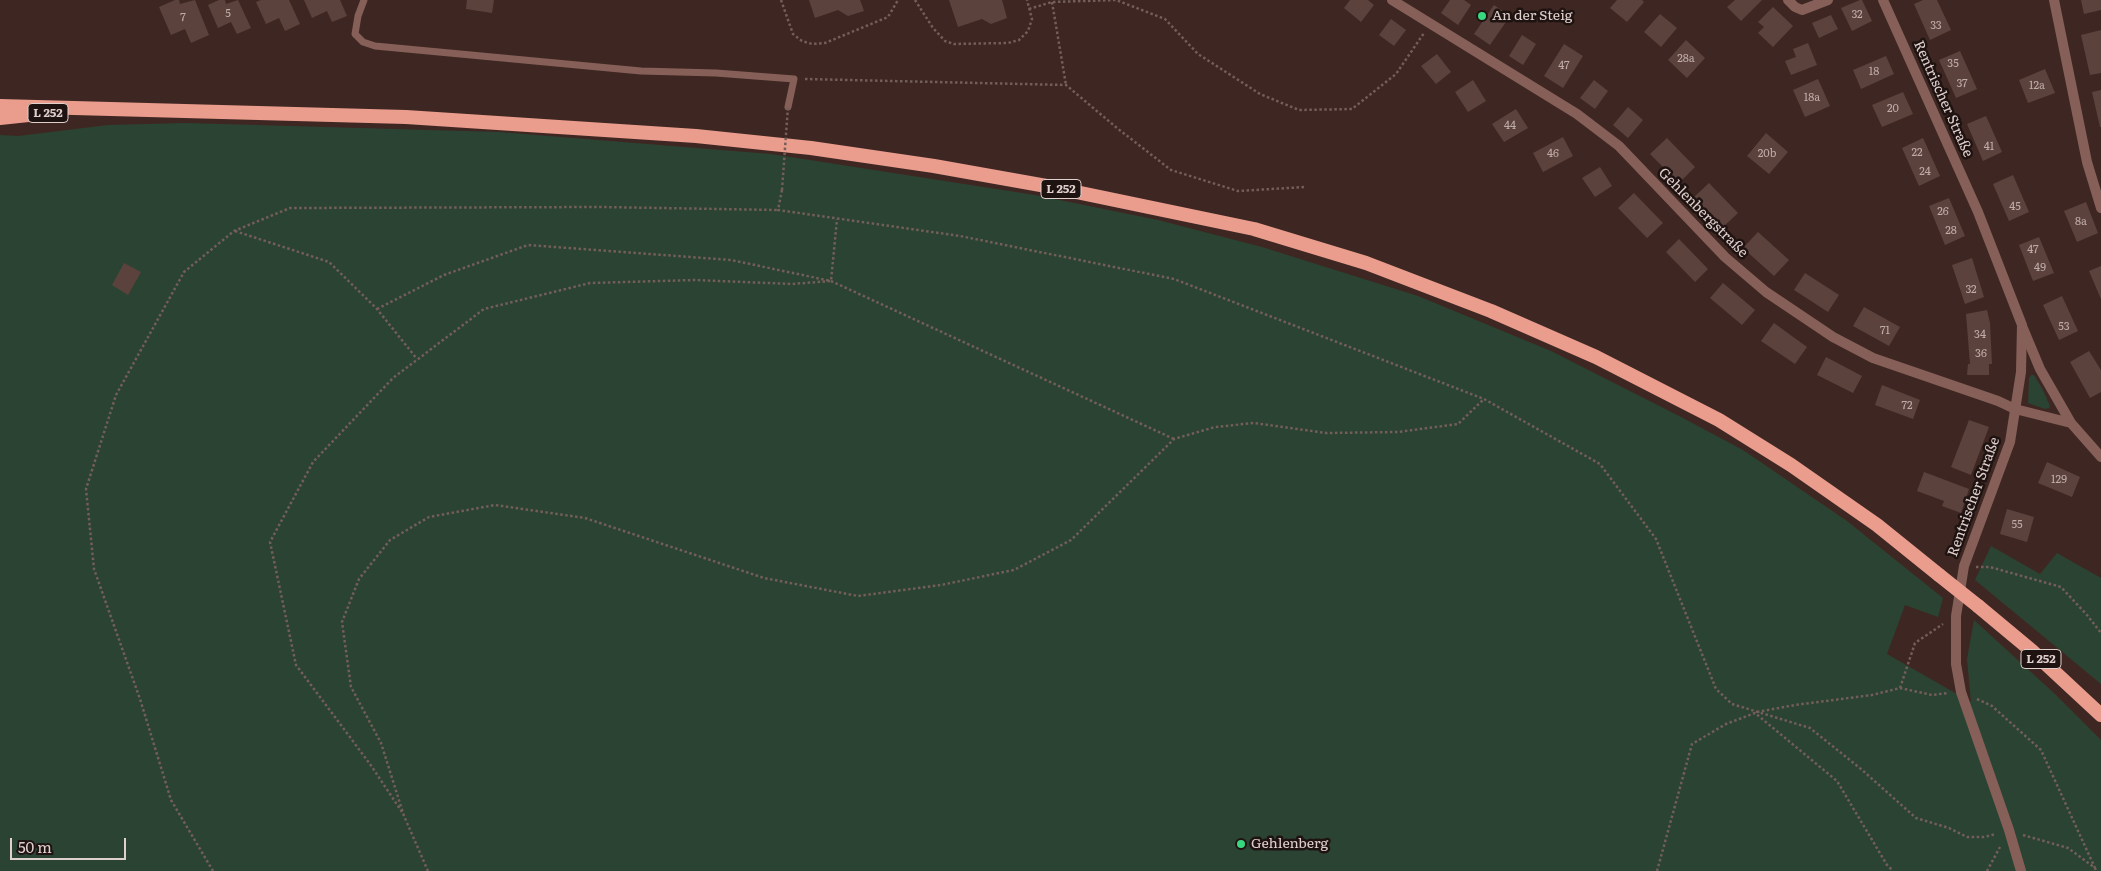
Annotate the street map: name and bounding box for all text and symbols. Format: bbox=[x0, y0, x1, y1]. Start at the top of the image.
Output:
house number: 5 bbox=[225, 7, 231, 21]
place label: An der Steig bbox=[1492, 8, 1573, 24]
house number: 32 bbox=[1851, 8, 1863, 22]
marker: An der Steig bbox=[1476, 10, 1488, 22]
house number: 7 bbox=[180, 11, 186, 25]
house number: 33 bbox=[1930, 19, 1942, 33]
street label: Rentrischer Straße bbox=[1910, 38, 1976, 160]
house number: 28a bbox=[1677, 52, 1695, 66]
house number: 35 bbox=[1947, 57, 1959, 71]
house number: 47 bbox=[1558, 59, 1570, 73]
house number: 18 bbox=[1869, 65, 1879, 79]
house number: 37 bbox=[1956, 77, 1968, 91]
house number: 12a bbox=[2029, 79, 2045, 93]
house number: 18a bbox=[1804, 91, 1820, 105]
house number: 20 bbox=[1887, 102, 1899, 116]
road number: L 252 bbox=[28, 104, 68, 122]
house number: 44 bbox=[1504, 119, 1516, 133]
house number: 41 bbox=[1984, 140, 1994, 154]
house number: 22 bbox=[1911, 146, 1923, 160]
house number: 46 bbox=[1547, 147, 1559, 161]
house number: 20b bbox=[1758, 147, 1776, 161]
street label: Gehlenbergstraße bbox=[1655, 165, 1751, 261]
house number: 24 bbox=[1919, 165, 1931, 179]
road number: L 252 bbox=[1041, 180, 1081, 198]
house number: 45 bbox=[2009, 200, 2021, 214]
house number: 26 bbox=[1937, 205, 1949, 219]
house number: 8a bbox=[2075, 215, 2087, 229]
house number: 28 bbox=[1945, 224, 1957, 238]
house number: 47 bbox=[2027, 243, 2039, 257]
house number: 49 bbox=[2034, 261, 2046, 275]
house number: 32 bbox=[1965, 283, 1977, 297]
house number: 53 bbox=[2058, 320, 2070, 334]
house number: 71 bbox=[1880, 324, 1890, 338]
house number: 34 bbox=[1974, 328, 1986, 342]
house number: 36 bbox=[1975, 347, 1987, 361]
house number: 72 bbox=[1901, 399, 1913, 413]
street label: Rentrischer Straße bbox=[1945, 435, 2003, 559]
house number: 129 bbox=[2051, 473, 2067, 487]
house number: 55 bbox=[2011, 518, 2023, 532]
road number: L 252 bbox=[2021, 650, 2061, 669]
scale bar bbox=[12, 828, 129, 860]
text: 50 m bbox=[18, 835, 52, 858]
place label: Gehlenberg bbox=[1251, 836, 1328, 852]
marker: Gehlenberg bbox=[1235, 838, 1247, 850]

